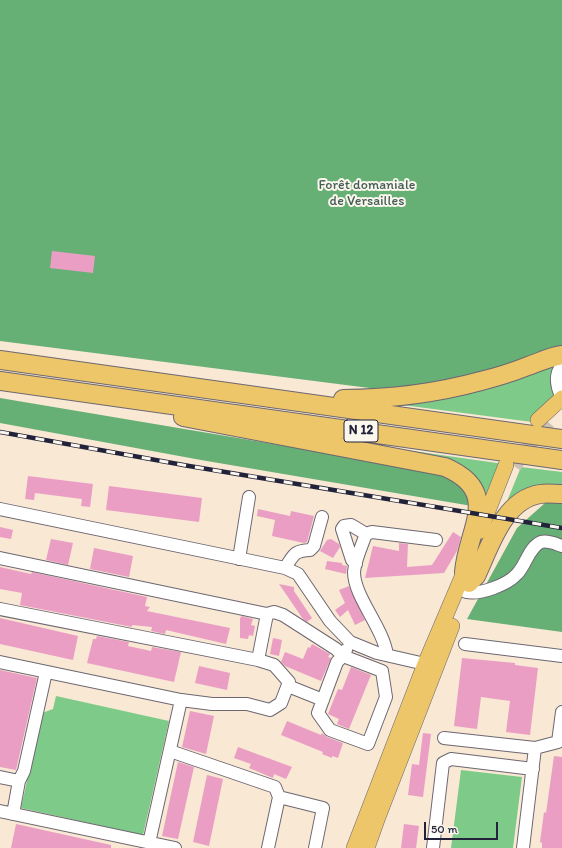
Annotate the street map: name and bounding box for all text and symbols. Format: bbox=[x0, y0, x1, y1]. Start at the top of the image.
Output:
park label: Forêt domaniale de Versailles bbox=[319, 177, 415, 210]
road number: N 12 bbox=[344, 420, 378, 442]
scale bar bbox=[426, 814, 500, 840]
text: 50 m bbox=[431, 822, 457, 836]

